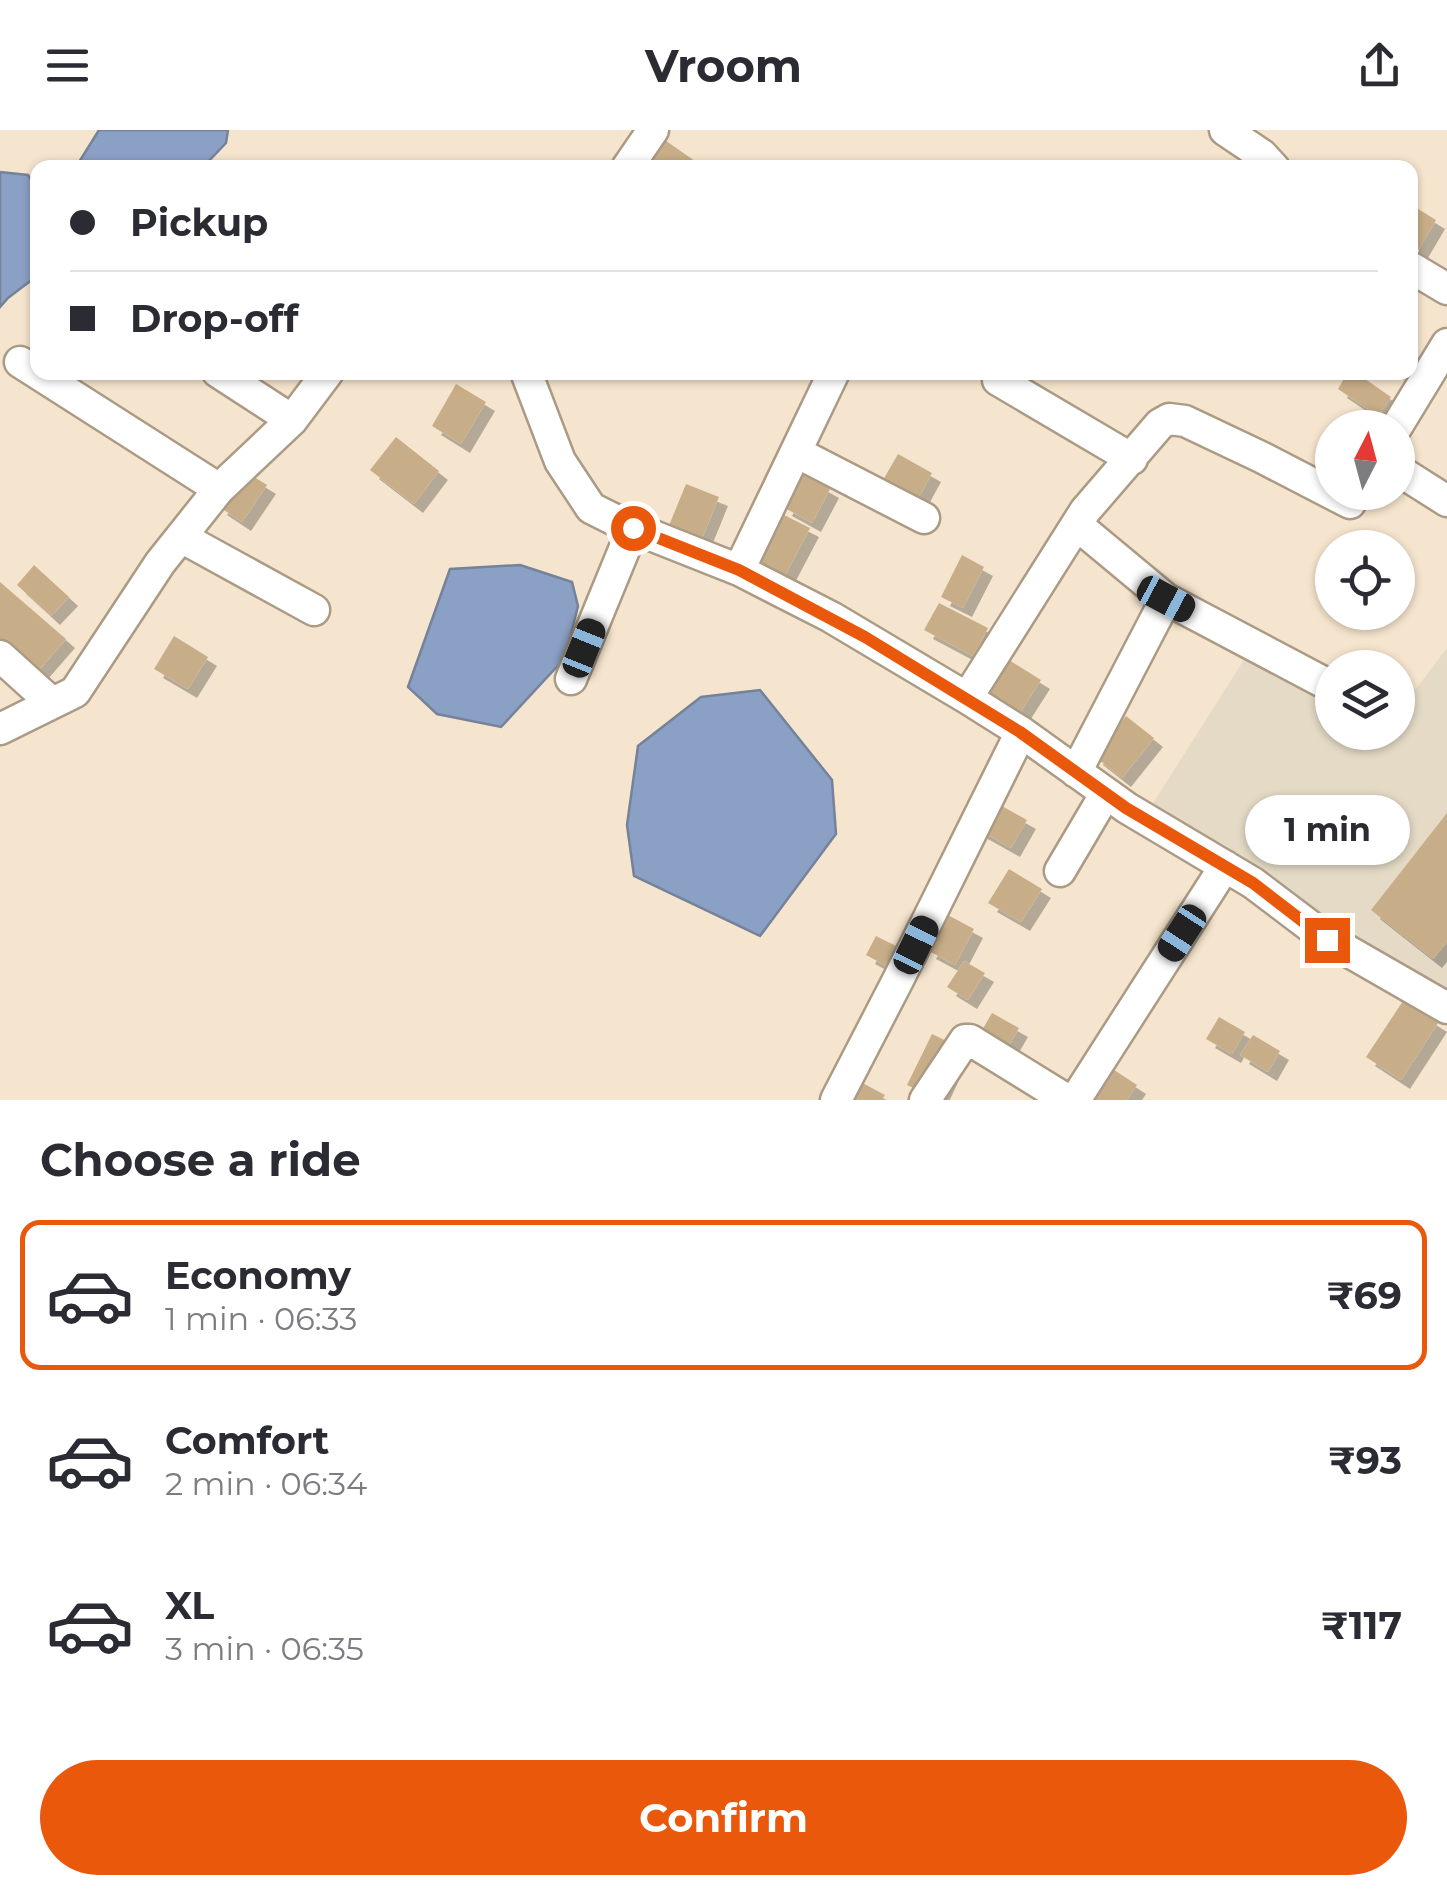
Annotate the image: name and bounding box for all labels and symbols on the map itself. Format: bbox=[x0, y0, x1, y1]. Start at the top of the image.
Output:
north arrow bbox=[1315, 410, 1415, 510]
route start bbox=[611, 506, 656, 551]
car bbox=[1132, 572, 1200, 626]
car bbox=[559, 615, 609, 681]
callout: 1 min bbox=[1244, 795, 1410, 865]
car bbox=[1153, 900, 1211, 966]
car bbox=[889, 911, 943, 979]
route end bbox=[1305, 918, 1350, 963]

